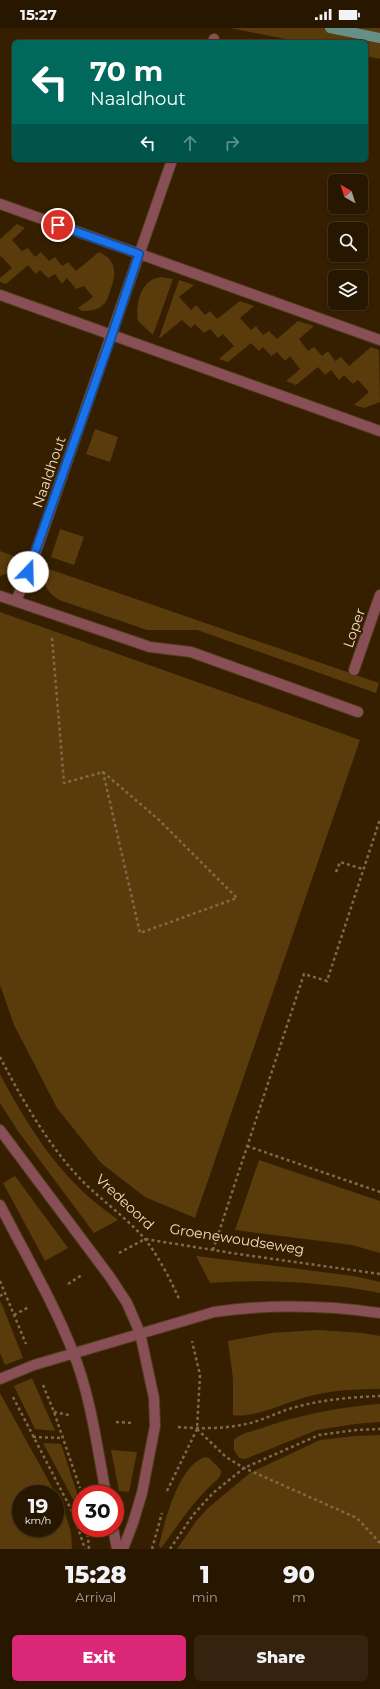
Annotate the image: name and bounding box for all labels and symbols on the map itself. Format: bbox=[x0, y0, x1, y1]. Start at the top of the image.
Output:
north arrow bbox=[328, 174, 368, 214]
pin bbox=[41, 208, 75, 242]
street label: Naaldhout bbox=[28, 434, 70, 510]
position arrow bbox=[7.0, 551, 49.0, 593]
street label: Loper bbox=[339, 606, 369, 650]
street label: Vredeoord bbox=[92, 1170, 158, 1234]
street label: Groenewoudseweg bbox=[168, 1219, 306, 1259]
speed limit sign: 30 bbox=[72, 1485, 124, 1537]

